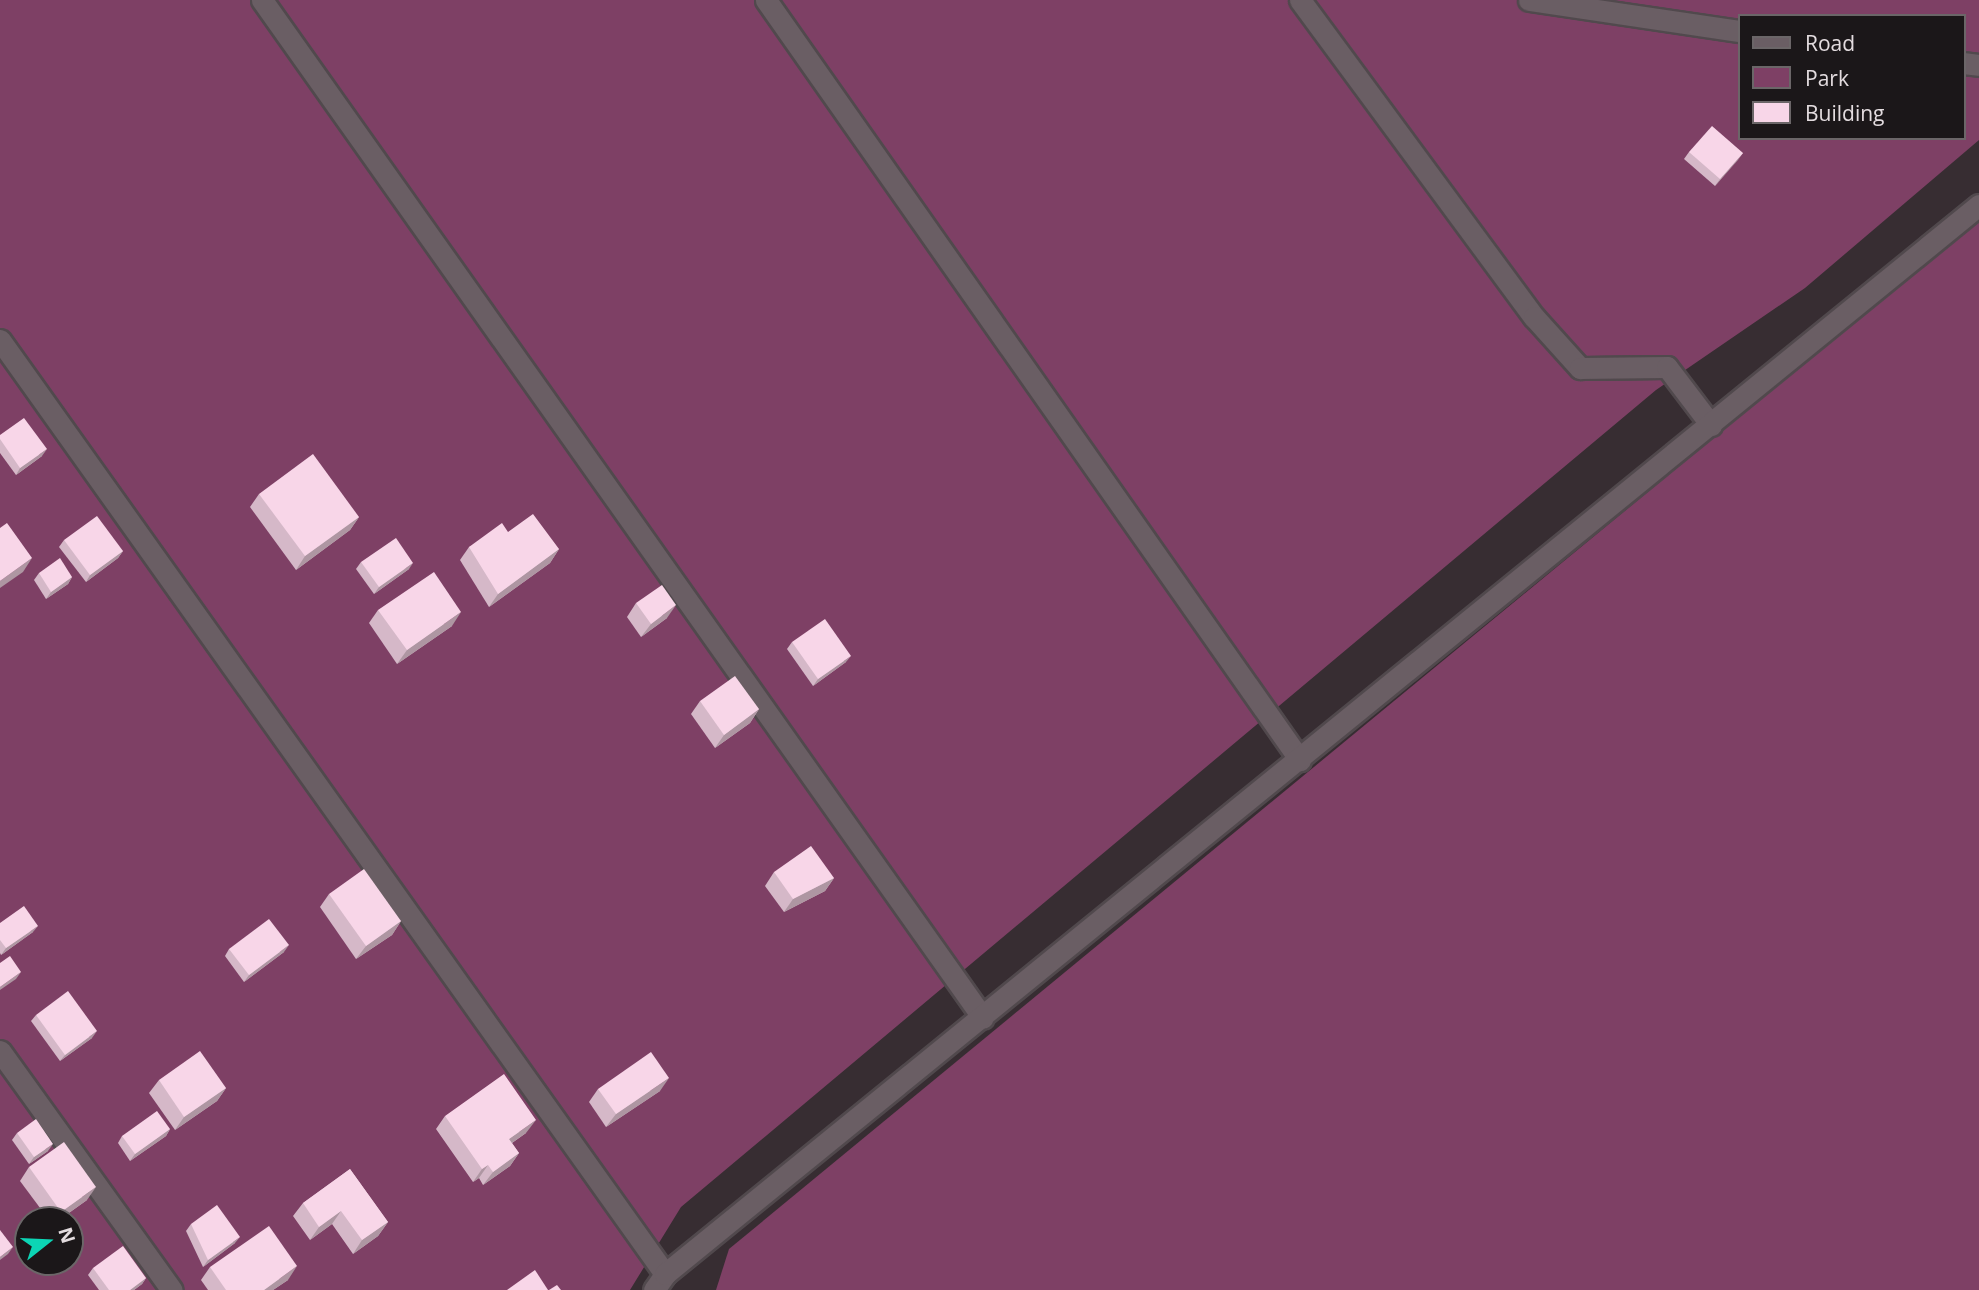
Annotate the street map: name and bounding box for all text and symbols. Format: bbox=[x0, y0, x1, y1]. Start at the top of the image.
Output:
legend bbox=[1738, 14, 1965, 140]
text: Road bbox=[1805, 29, 1855, 57]
text: Park bbox=[1805, 64, 1849, 92]
text: Building bbox=[1805, 99, 1884, 127]
north arrow bbox=[14, 1206, 84, 1276]
text: N bbox=[52, 1224, 82, 1246]

